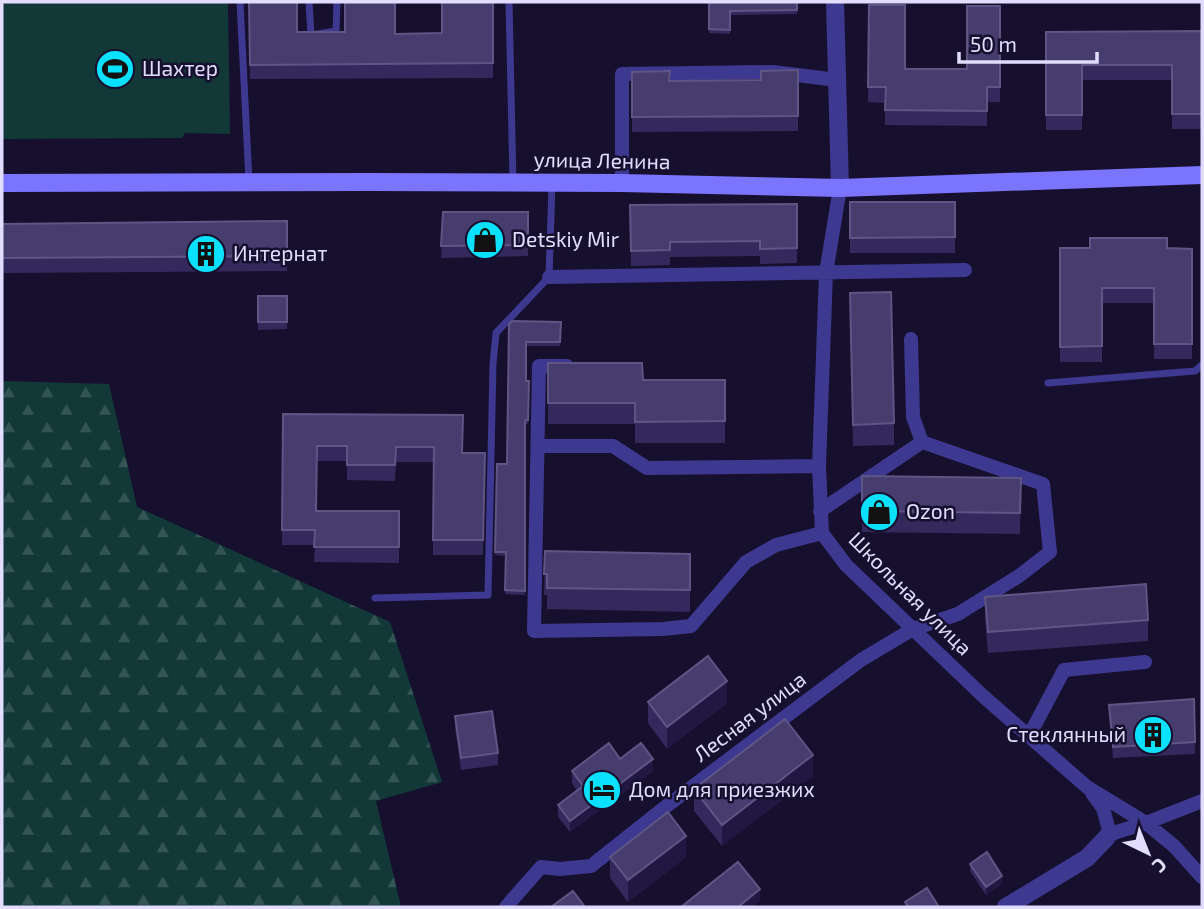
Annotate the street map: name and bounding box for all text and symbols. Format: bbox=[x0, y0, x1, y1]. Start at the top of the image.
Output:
scale bar bbox=[959, 21, 1097, 65]
text: 50 m bbox=[970, 31, 1017, 56]
sports icon: Шахтер bbox=[94, 48, 136, 90]
place label: Шахтер bbox=[142, 55, 218, 80]
street label: улица Ленина bbox=[533, 146, 671, 174]
shop icon: Detskiy Mir bbox=[464, 219, 506, 261]
place label: Detskiy Mir bbox=[512, 226, 620, 251]
building icon: Интернат bbox=[185, 233, 227, 275]
place label: Интернат bbox=[233, 240, 328, 265]
shop icon: Ozon bbox=[858, 491, 900, 533]
place label: Ozon bbox=[906, 498, 955, 523]
street label: Школьная улица bbox=[844, 526, 978, 660]
street label: Лесная улица bbox=[688, 666, 811, 767]
building icon: Стеклянный bbox=[1132, 714, 1174, 756]
place label: Стеклянный bbox=[1006, 721, 1126, 746]
hotel icon: Дом для приезжих bbox=[581, 769, 623, 811]
place label: Дом для приезжих bbox=[629, 776, 815, 801]
north arrow bbox=[1113, 818, 1183, 888]
text: С bbox=[1148, 854, 1172, 878]

